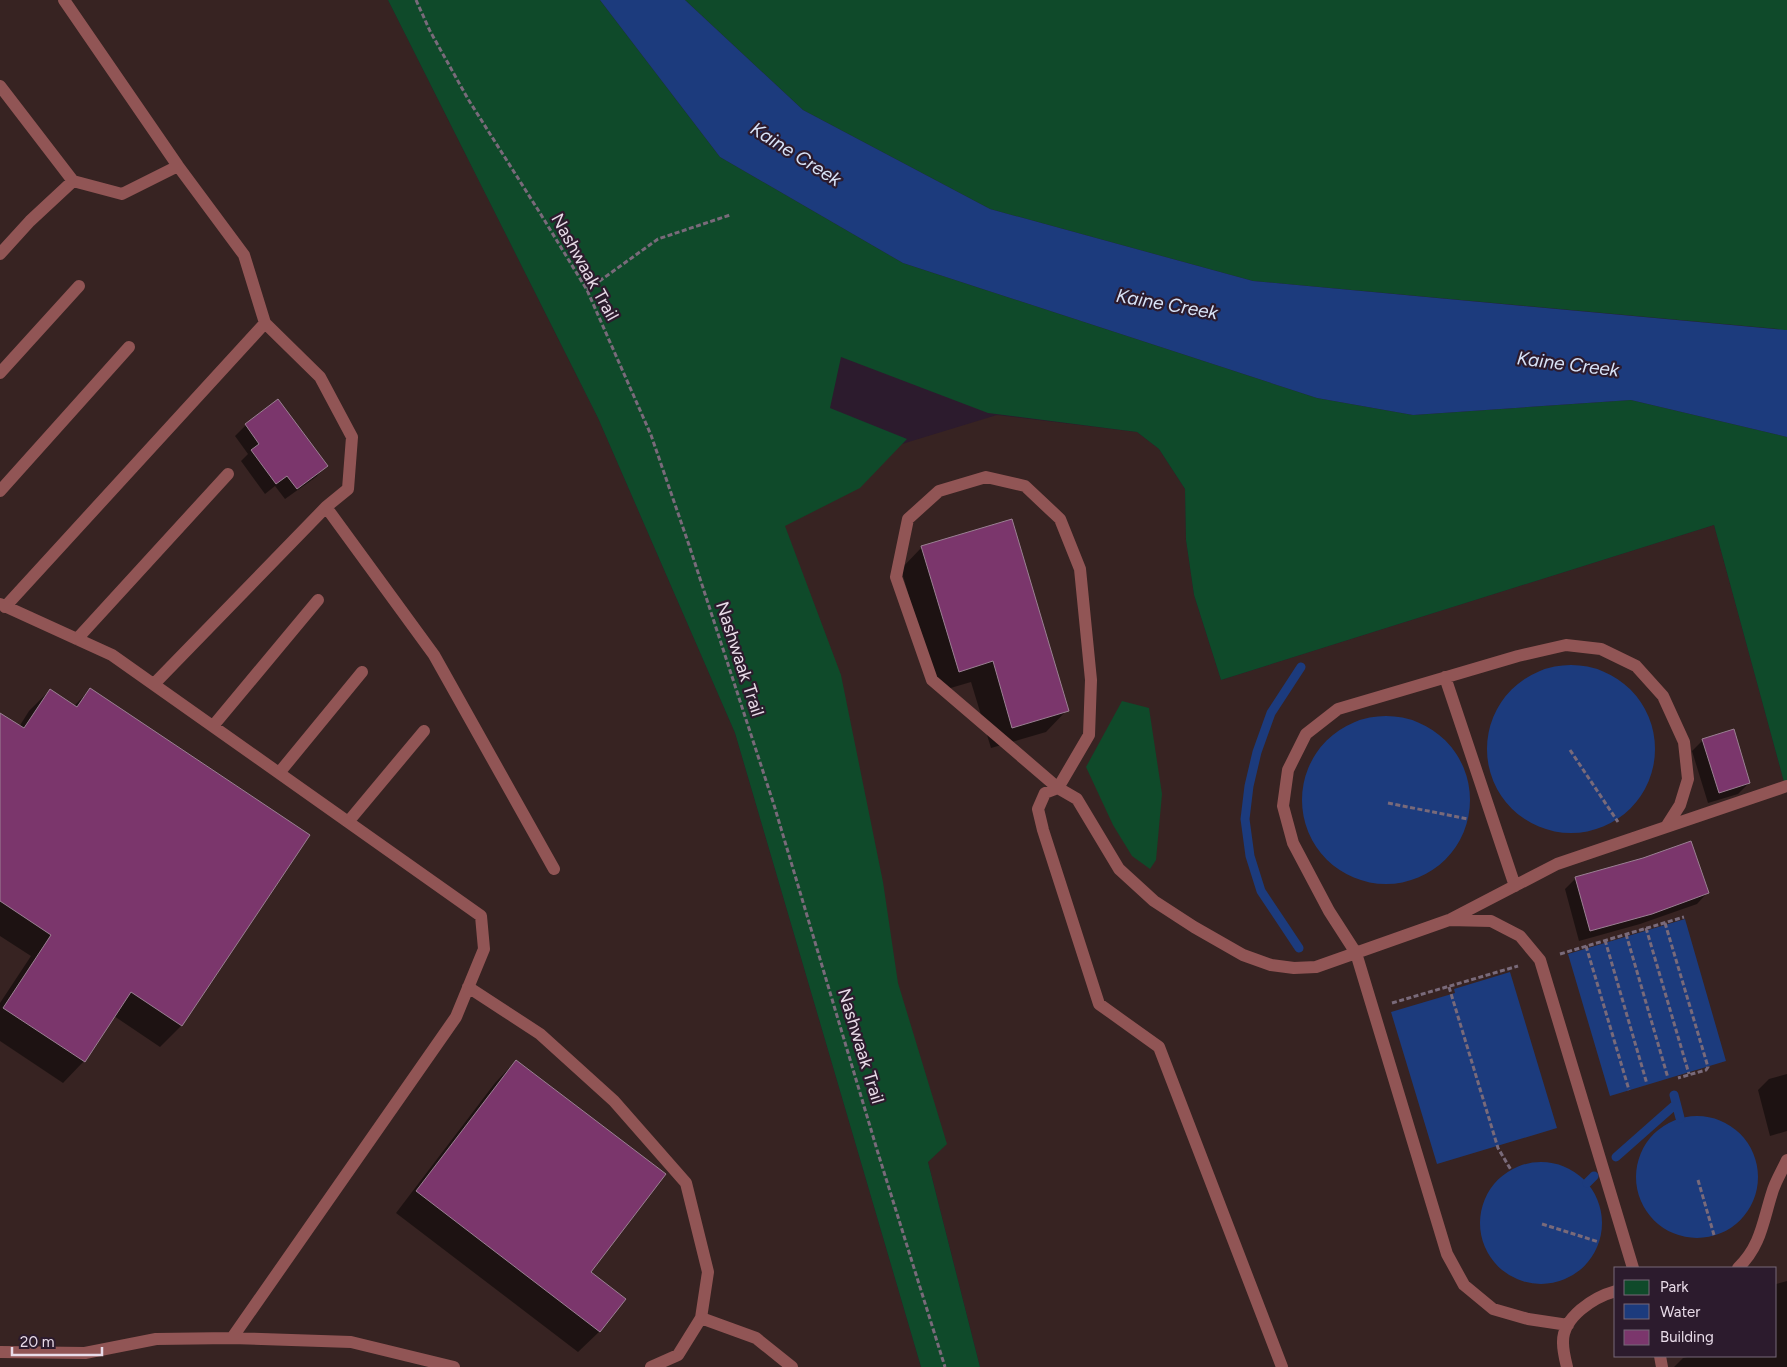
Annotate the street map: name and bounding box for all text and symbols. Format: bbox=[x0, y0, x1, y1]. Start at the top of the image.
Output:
water label: Kaine Creek bbox=[746, 117, 846, 191]
street label: Nashwaak Trail bbox=[546, 209, 624, 325]
water label: Kaine Creek bbox=[1114, 284, 1220, 324]
water label: Kaine Creek bbox=[1516, 346, 1621, 382]
street label: Nashwaak Trail bbox=[711, 599, 769, 719]
street label: Nashwaak Trail bbox=[833, 986, 889, 1106]
legend bbox=[1614, 1267, 1777, 1357]
text: Park bbox=[1660, 1278, 1689, 1296]
text: Water bbox=[1660, 1303, 1700, 1321]
scale bar bbox=[12, 1324, 102, 1356]
text: Building bbox=[1660, 1328, 1714, 1346]
text: 20 m bbox=[20, 1333, 54, 1351]

